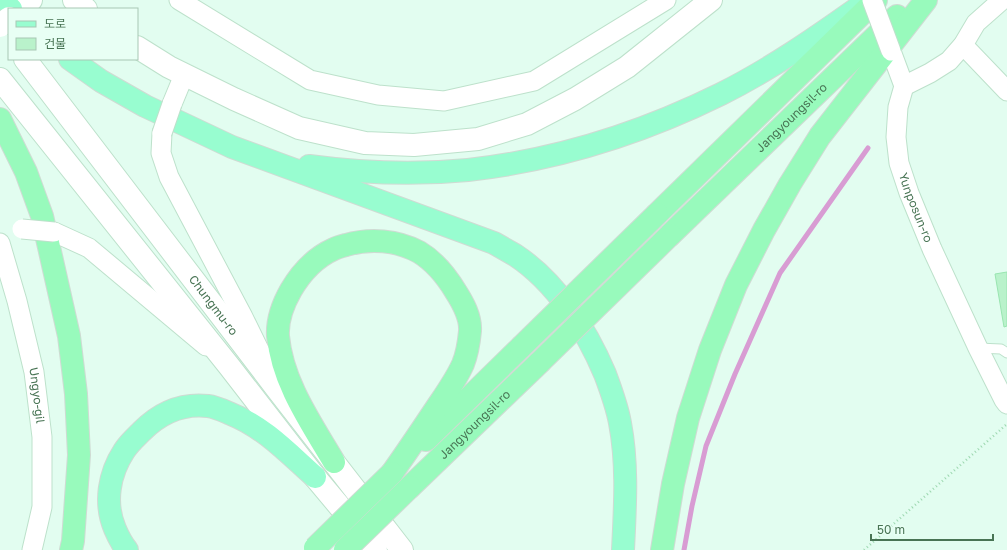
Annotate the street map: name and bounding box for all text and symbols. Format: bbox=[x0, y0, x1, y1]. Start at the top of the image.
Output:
legend bbox=[8, 8, 138, 60]
text: 도로 bbox=[44, 16, 66, 31]
text: 건물 bbox=[44, 36, 66, 51]
street label: Jangyoungsil-ro bbox=[753, 80, 830, 155]
street label: Yunposun-ro bbox=[896, 171, 936, 244]
street label: Chungmu-ro bbox=[186, 272, 241, 338]
street label: Ungyo-gil bbox=[26, 366, 48, 424]
street label: Jangyoungsil-ro bbox=[436, 387, 513, 462]
scale bar bbox=[871, 516, 993, 542]
text: 50 m bbox=[877, 522, 905, 537]

